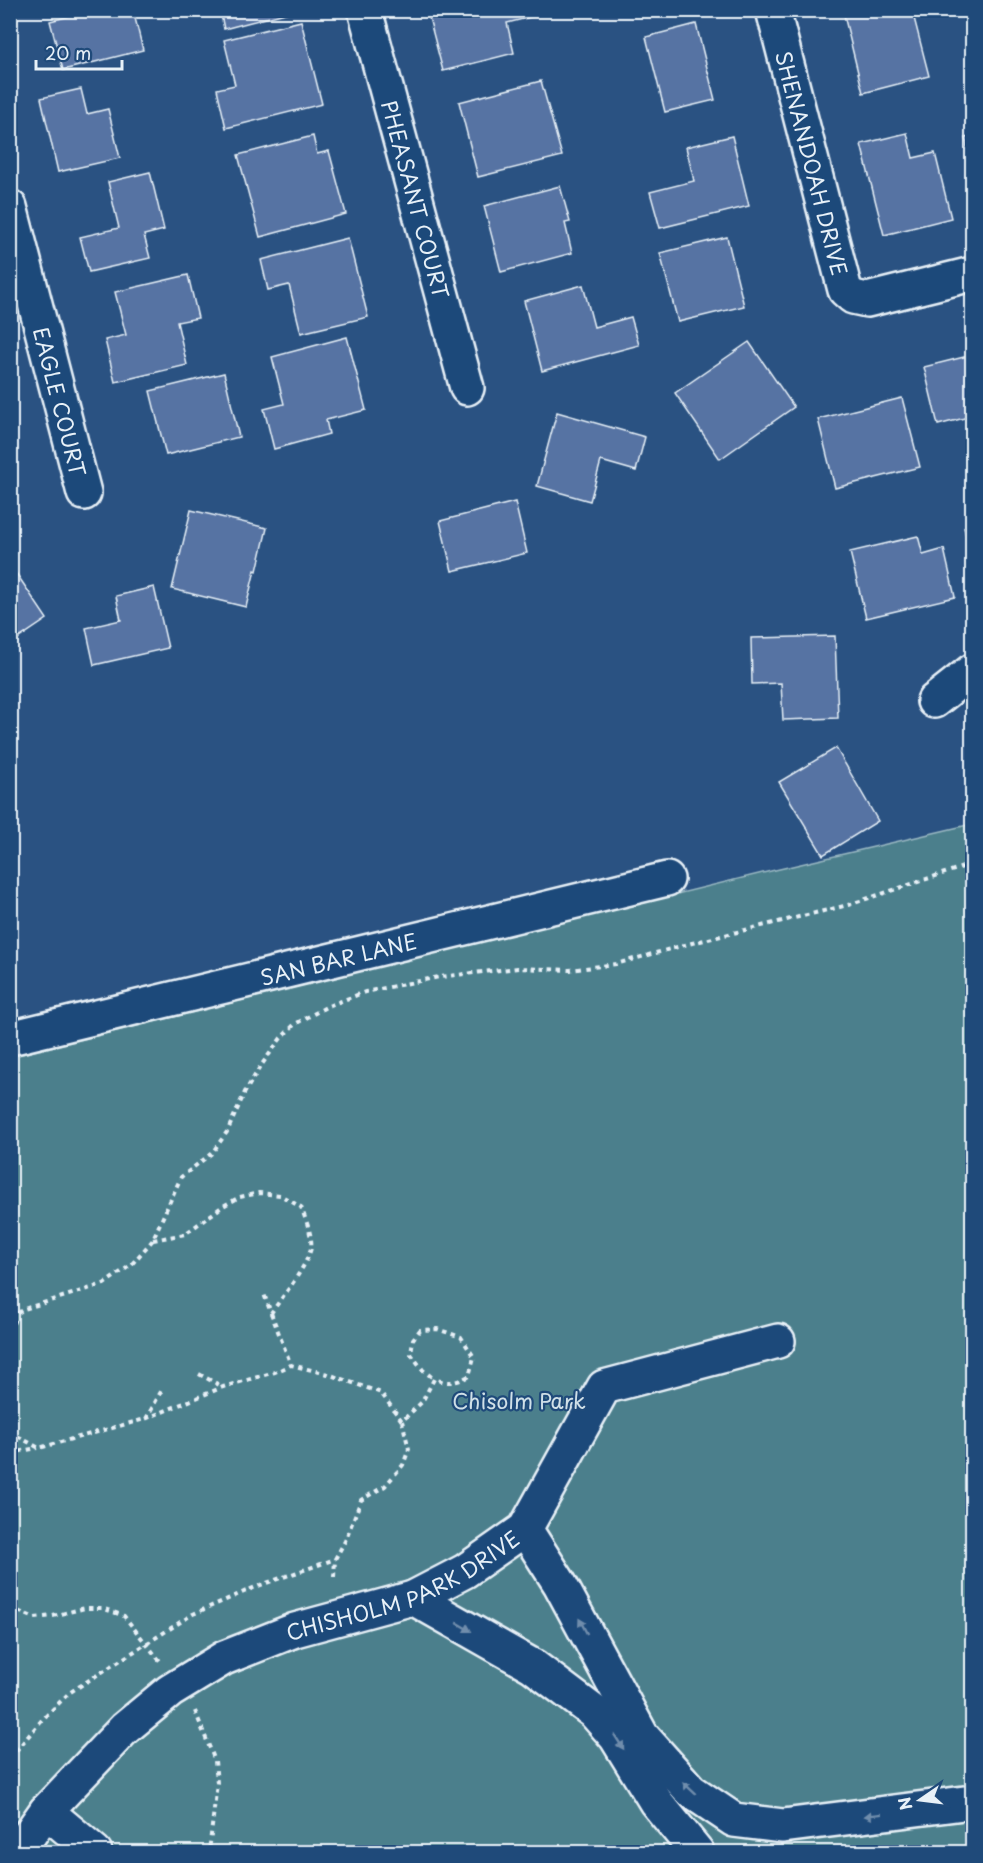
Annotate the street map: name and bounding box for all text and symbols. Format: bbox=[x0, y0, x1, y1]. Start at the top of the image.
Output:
scale bar bbox=[36, 33, 122, 71]
text: 20 m bbox=[45, 39, 91, 66]
street label: SHENANDOAH DRIVE bbox=[768, 47, 857, 279]
street label: PHEASANT COURT bbox=[374, 96, 458, 302]
street label: EAGLE COURT bbox=[26, 324, 95, 480]
street label: SAN BAR LANE bbox=[257, 924, 420, 993]
park label: Chisolm Park bbox=[452, 1384, 586, 1416]
street label: CHISHOLM PARK DRIVE bbox=[281, 1522, 526, 1648]
one-way arrow bbox=[578, 1617, 588, 1634]
one-way arrow bbox=[456, 1622, 473, 1632]
one-way arrow bbox=[613, 1734, 625, 1750]
north arrow bbox=[890, 1770, 950, 1830]
one-way arrow bbox=[682, 1781, 697, 1795]
text: N bbox=[891, 1795, 918, 1813]
one-way arrow bbox=[863, 1810, 882, 1820]

